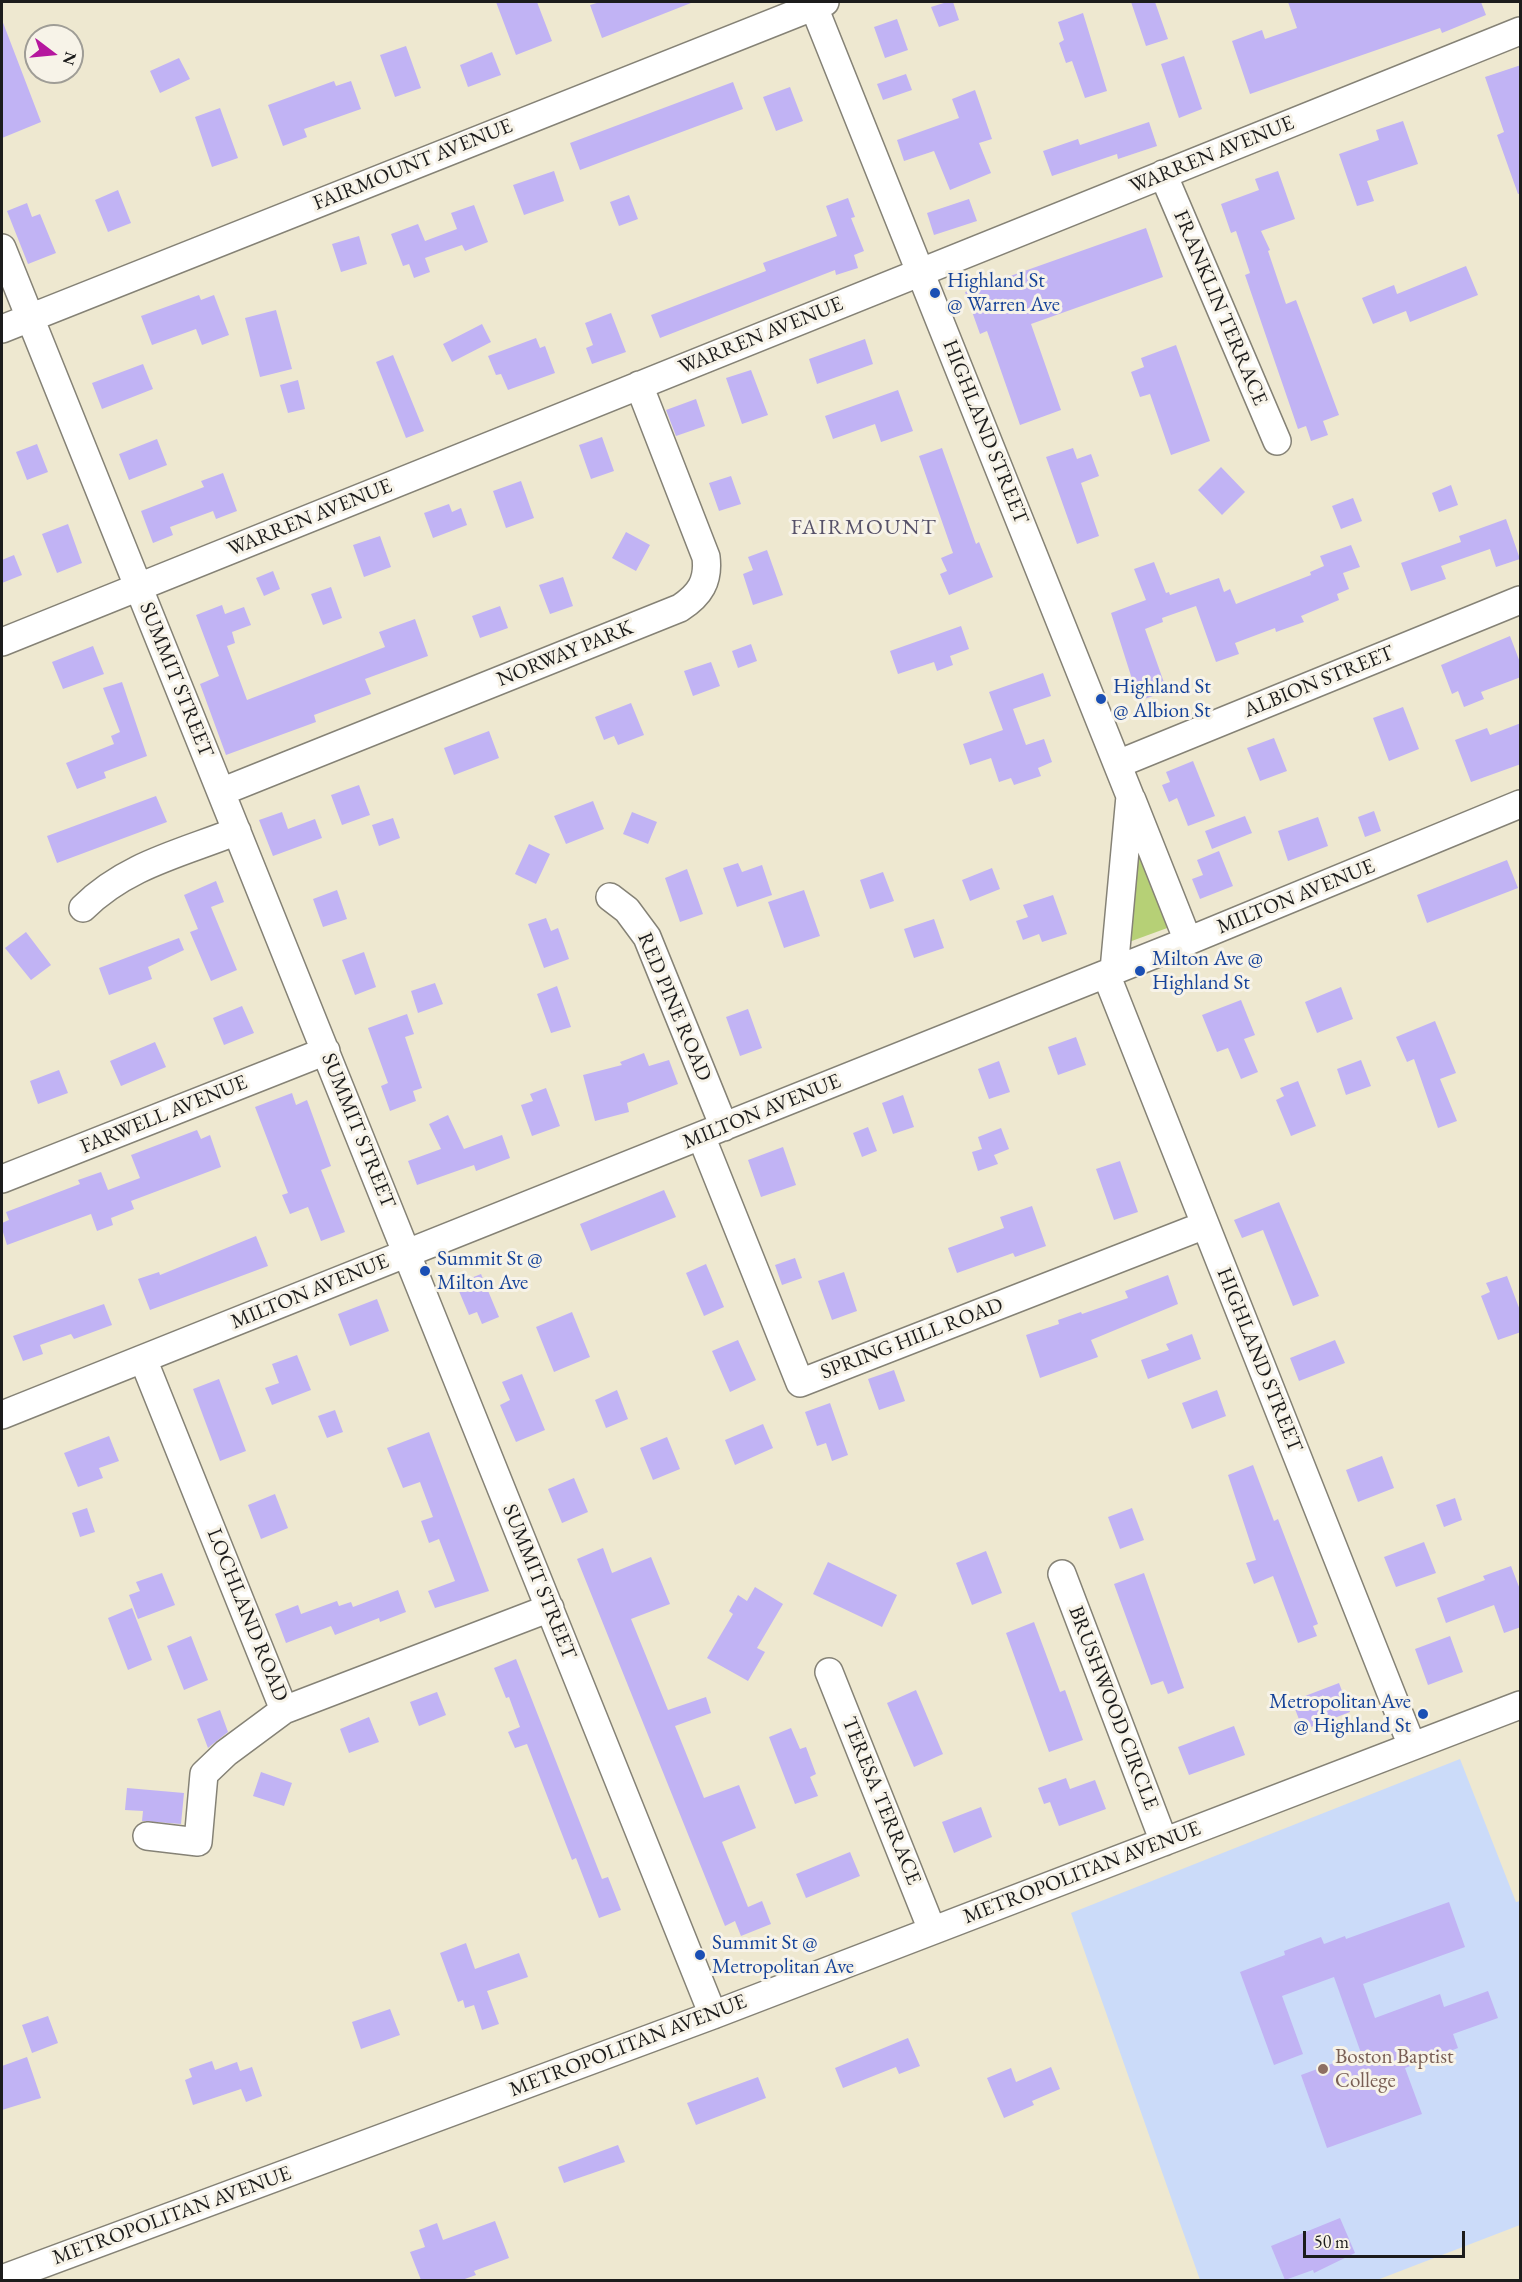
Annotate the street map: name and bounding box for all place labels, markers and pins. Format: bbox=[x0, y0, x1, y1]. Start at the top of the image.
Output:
place label: Highland St @ Warren Ave bbox=[947, 268, 1060, 318]
marker: Highland St @ Warren Ave bbox=[928, 286, 942, 300]
place label: Highland St @ Albion St bbox=[1113, 674, 1211, 724]
marker: Highland St @ Albion St bbox=[1094, 692, 1108, 706]
place label: Milton Ave @ Highland St bbox=[1152, 946, 1263, 996]
marker: Milton Ave @ Highland St bbox=[1133, 964, 1147, 978]
place label: Summit St @ Milton Ave bbox=[437, 1246, 543, 1296]
marker: Summit St @ Milton Ave bbox=[418, 1264, 432, 1278]
place label: Metropolitan Ave @ Highland St bbox=[1269, 1689, 1411, 1739]
marker: Metropolitan Ave @ Highland St bbox=[1416, 1707, 1430, 1721]
place label: Summit St @ Metropolitan Ave bbox=[712, 1930, 854, 1980]
marker: Summit St @ Metropolitan Ave bbox=[693, 1948, 707, 1962]
place label: Boston Baptist College bbox=[1335, 2044, 1454, 2094]
marker: Boston Baptist College bbox=[1316, 2062, 1330, 2076]

